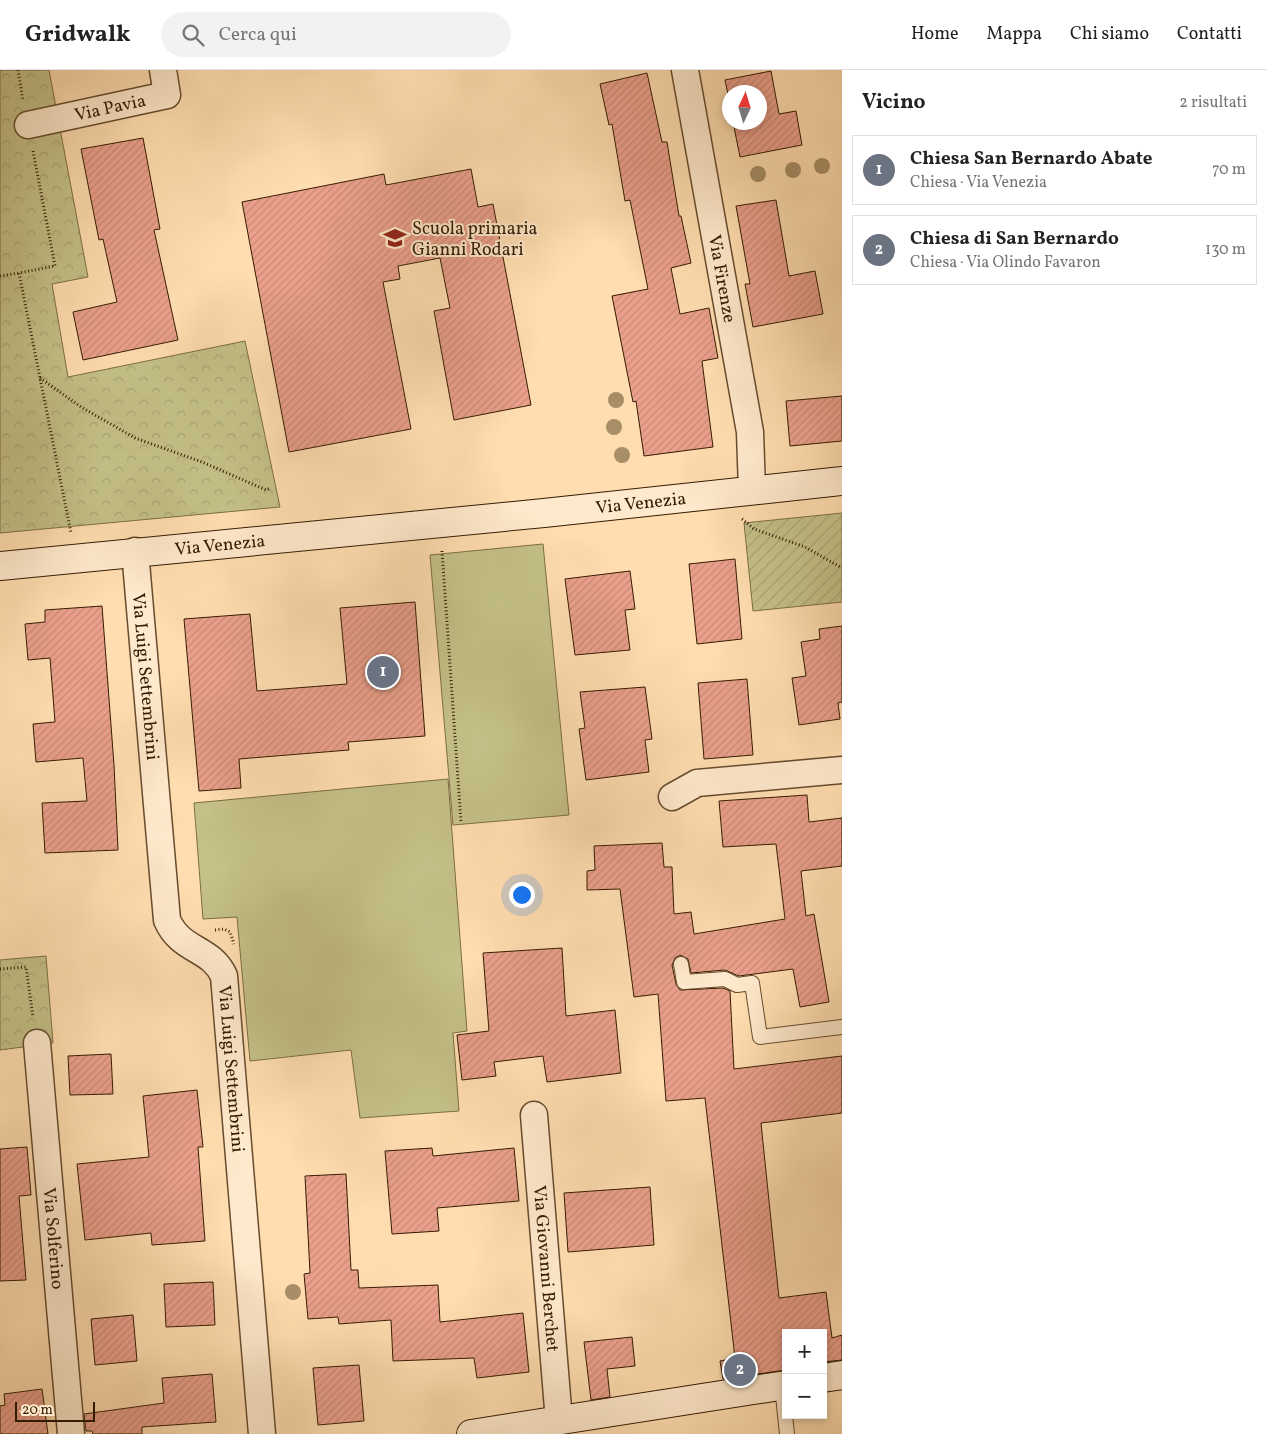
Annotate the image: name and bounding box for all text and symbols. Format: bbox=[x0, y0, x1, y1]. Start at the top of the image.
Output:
search box bbox=[161, 12, 511, 57]
text: Gridwalk bbox=[25, 18, 131, 52]
icon: search bbox=[179, 21, 207, 49]
text: Cerca qui bbox=[219, 22, 297, 48]
text: Home bbox=[911, 22, 959, 47]
text: Mappa bbox=[987, 22, 1042, 47]
text: Chi siamo bbox=[1070, 22, 1149, 47]
text: Contatti bbox=[1177, 22, 1242, 47]
north arrow bbox=[722, 85, 767, 130]
text: Vicino bbox=[862, 88, 926, 117]
street label: Via Pavia bbox=[72, 89, 148, 129]
text: 2 risultati bbox=[1179, 92, 1247, 114]
text: Chiesa San Bernardo Abate bbox=[910, 146, 1152, 172]
text: 1 bbox=[876, 159, 882, 181]
text: 70 m bbox=[1212, 159, 1246, 181]
text: Chiesa · Via Venezia bbox=[910, 172, 1047, 194]
place label: Scuola primaria Gianni Rodari bbox=[412, 217, 538, 263]
school or university icon: Scuola primaria Gianni Rodari bbox=[382, 225, 408, 251]
text: Chiesa di San Bernardo bbox=[910, 226, 1119, 252]
street label: Via Firenze bbox=[701, 233, 741, 325]
text: 2 bbox=[875, 239, 883, 261]
text: 130 m bbox=[1205, 239, 1246, 261]
text: Chiesa · Via Olindo Favaron bbox=[910, 252, 1101, 274]
street label: Via Venezia bbox=[595, 487, 688, 521]
street label: Via Venezia bbox=[174, 529, 267, 563]
street label: Via Luigi Settembrini bbox=[125, 592, 164, 761]
pin: 1 bbox=[367, 653, 399, 691]
your location bbox=[509, 882, 535, 908]
street label: Via Luigi Settembrini bbox=[211, 984, 250, 1154]
street label: Via Giovanni Berchet bbox=[526, 1184, 564, 1353]
street label: Via Solferino bbox=[36, 1186, 69, 1290]
map controls bbox=[782, 1329, 827, 1419]
button: + bbox=[782, 1329, 827, 1374]
pin: 2 bbox=[724, 1351, 756, 1389]
button: − bbox=[782, 1374, 827, 1419]
scale bar bbox=[15, 1399, 95, 1422]
text: 20 m bbox=[22, 1401, 53, 1420]

